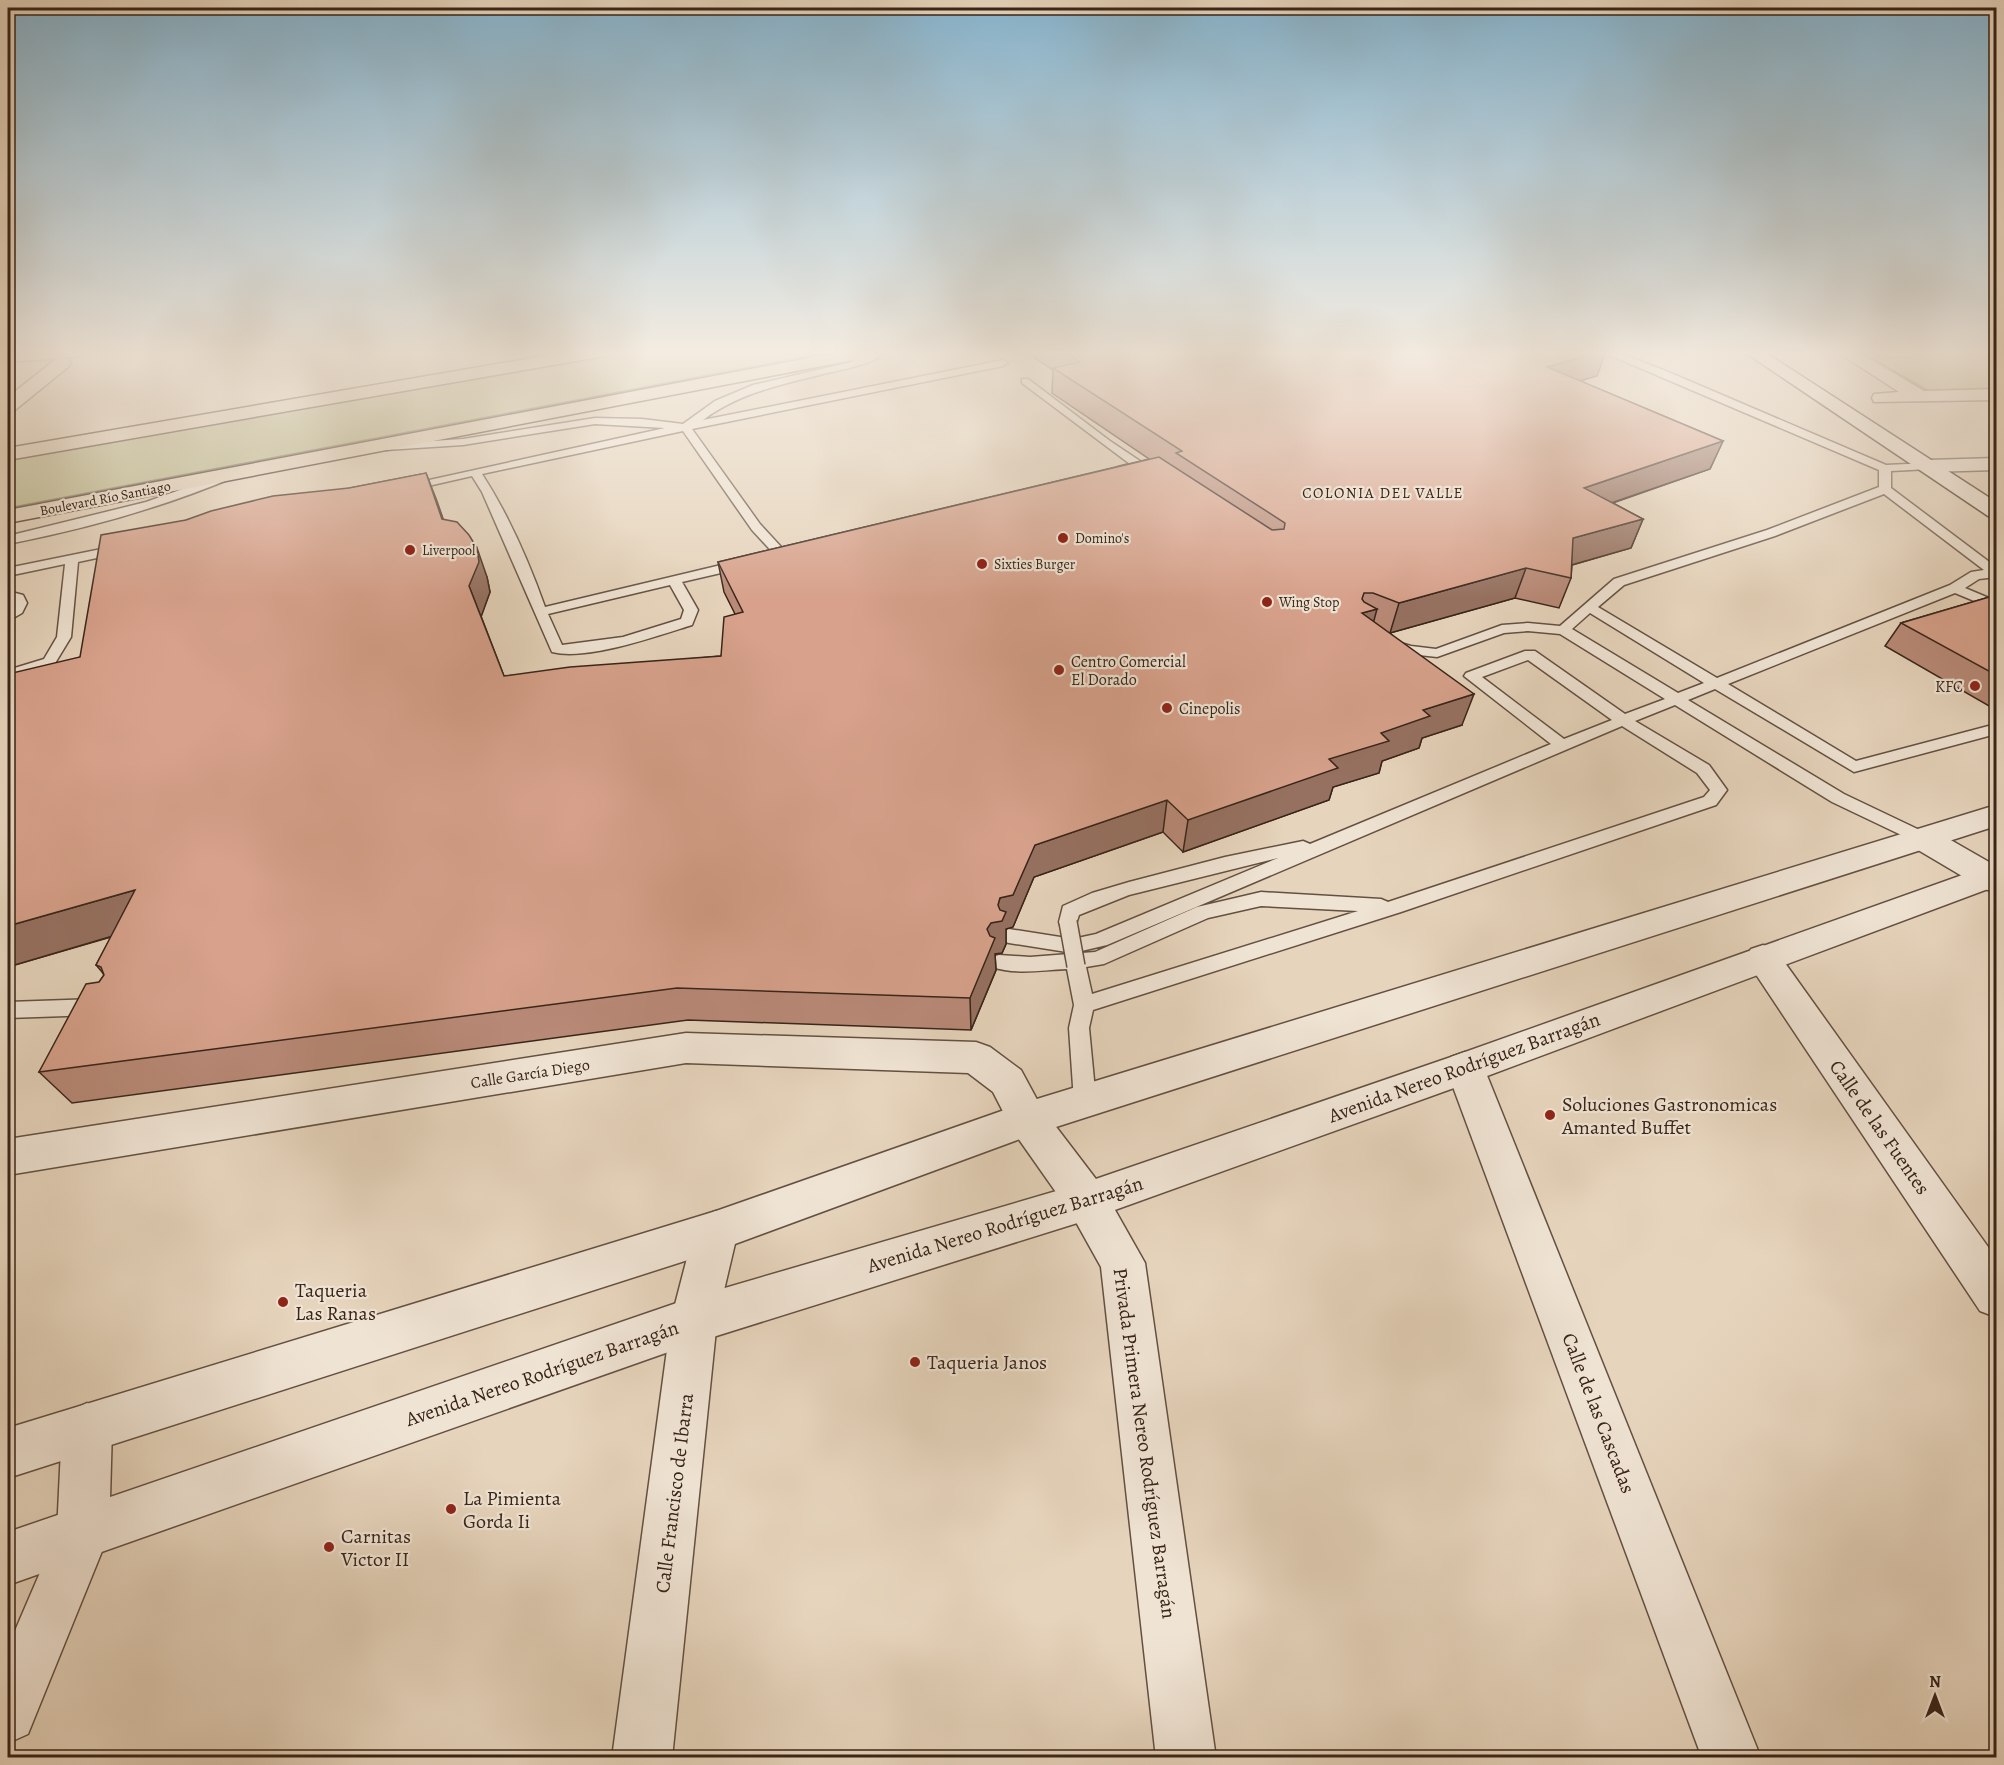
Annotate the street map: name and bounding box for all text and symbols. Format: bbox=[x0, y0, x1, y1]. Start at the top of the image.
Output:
street label: Boulevard Río Santiago bbox=[38, 476, 172, 521]
district label: COLONIA DEL VALLE bbox=[1302, 483, 1464, 503]
place label: Domino's bbox=[1075, 529, 1129, 548]
marker: Domino's bbox=[1056, 531, 1070, 545]
place label: Liverpool bbox=[422, 541, 476, 560]
marker: Liverpool bbox=[403, 543, 417, 557]
place label: Sixties Burger bbox=[994, 555, 1076, 574]
marker: Sixties Burger bbox=[975, 557, 989, 571]
place label: Wing Stop bbox=[1278, 593, 1339, 612]
marker: Wing Stop bbox=[1260, 595, 1274, 609]
place label: Centro Comercial El Dorado bbox=[1071, 651, 1186, 691]
marker: Centro Comercial El Dorado bbox=[1052, 663, 1066, 677]
place label: KFC bbox=[1935, 676, 1963, 698]
marker: KFC bbox=[1968, 679, 1982, 693]
place label: Cinepolis bbox=[1179, 698, 1240, 720]
marker: Cinepolis bbox=[1160, 701, 1174, 715]
street label: Avenida Nereo Rodríguez Barragán bbox=[1324, 1006, 1604, 1130]
street label: Calle García Diego bbox=[469, 1054, 591, 1094]
street label: Calle de las Fuentes bbox=[1823, 1054, 1936, 1200]
place label: Soluciones Gastronomicas Amanted Buffet bbox=[1561, 1091, 1777, 1141]
marker: Soluciones Gastronomicas Amanted Buffet bbox=[1543, 1108, 1557, 1122]
street label: Avenida Nereo Rodríguez Barragán bbox=[863, 1170, 1146, 1280]
street label: Privada Primera Nereo Rodríguez Barragán bbox=[1106, 1266, 1183, 1620]
place label: Taqueria Las Ranas bbox=[295, 1277, 376, 1327]
marker: Taqueria Las Ranas bbox=[276, 1295, 290, 1309]
street label: Avenida Nereo Rodríguez Barragán bbox=[401, 1314, 682, 1433]
street label: Calle de las Cascadas bbox=[1555, 1329, 1642, 1497]
place label: Taqueria Janos bbox=[927, 1349, 1047, 1376]
marker: Taqueria Janos bbox=[908, 1355, 922, 1369]
street label: Calle Francisco de Ibarra bbox=[649, 1391, 700, 1595]
place label: La Pimienta Gorda Ii bbox=[463, 1485, 562, 1535]
marker: La Pimienta Gorda Ii bbox=[444, 1502, 458, 1516]
place label: Carnitas Victor II bbox=[340, 1523, 411, 1573]
marker: Carnitas Victor II bbox=[322, 1540, 336, 1554]
north arrow bbox=[1905, 1666, 1965, 1726]
text: N bbox=[1929, 1671, 1941, 1693]

